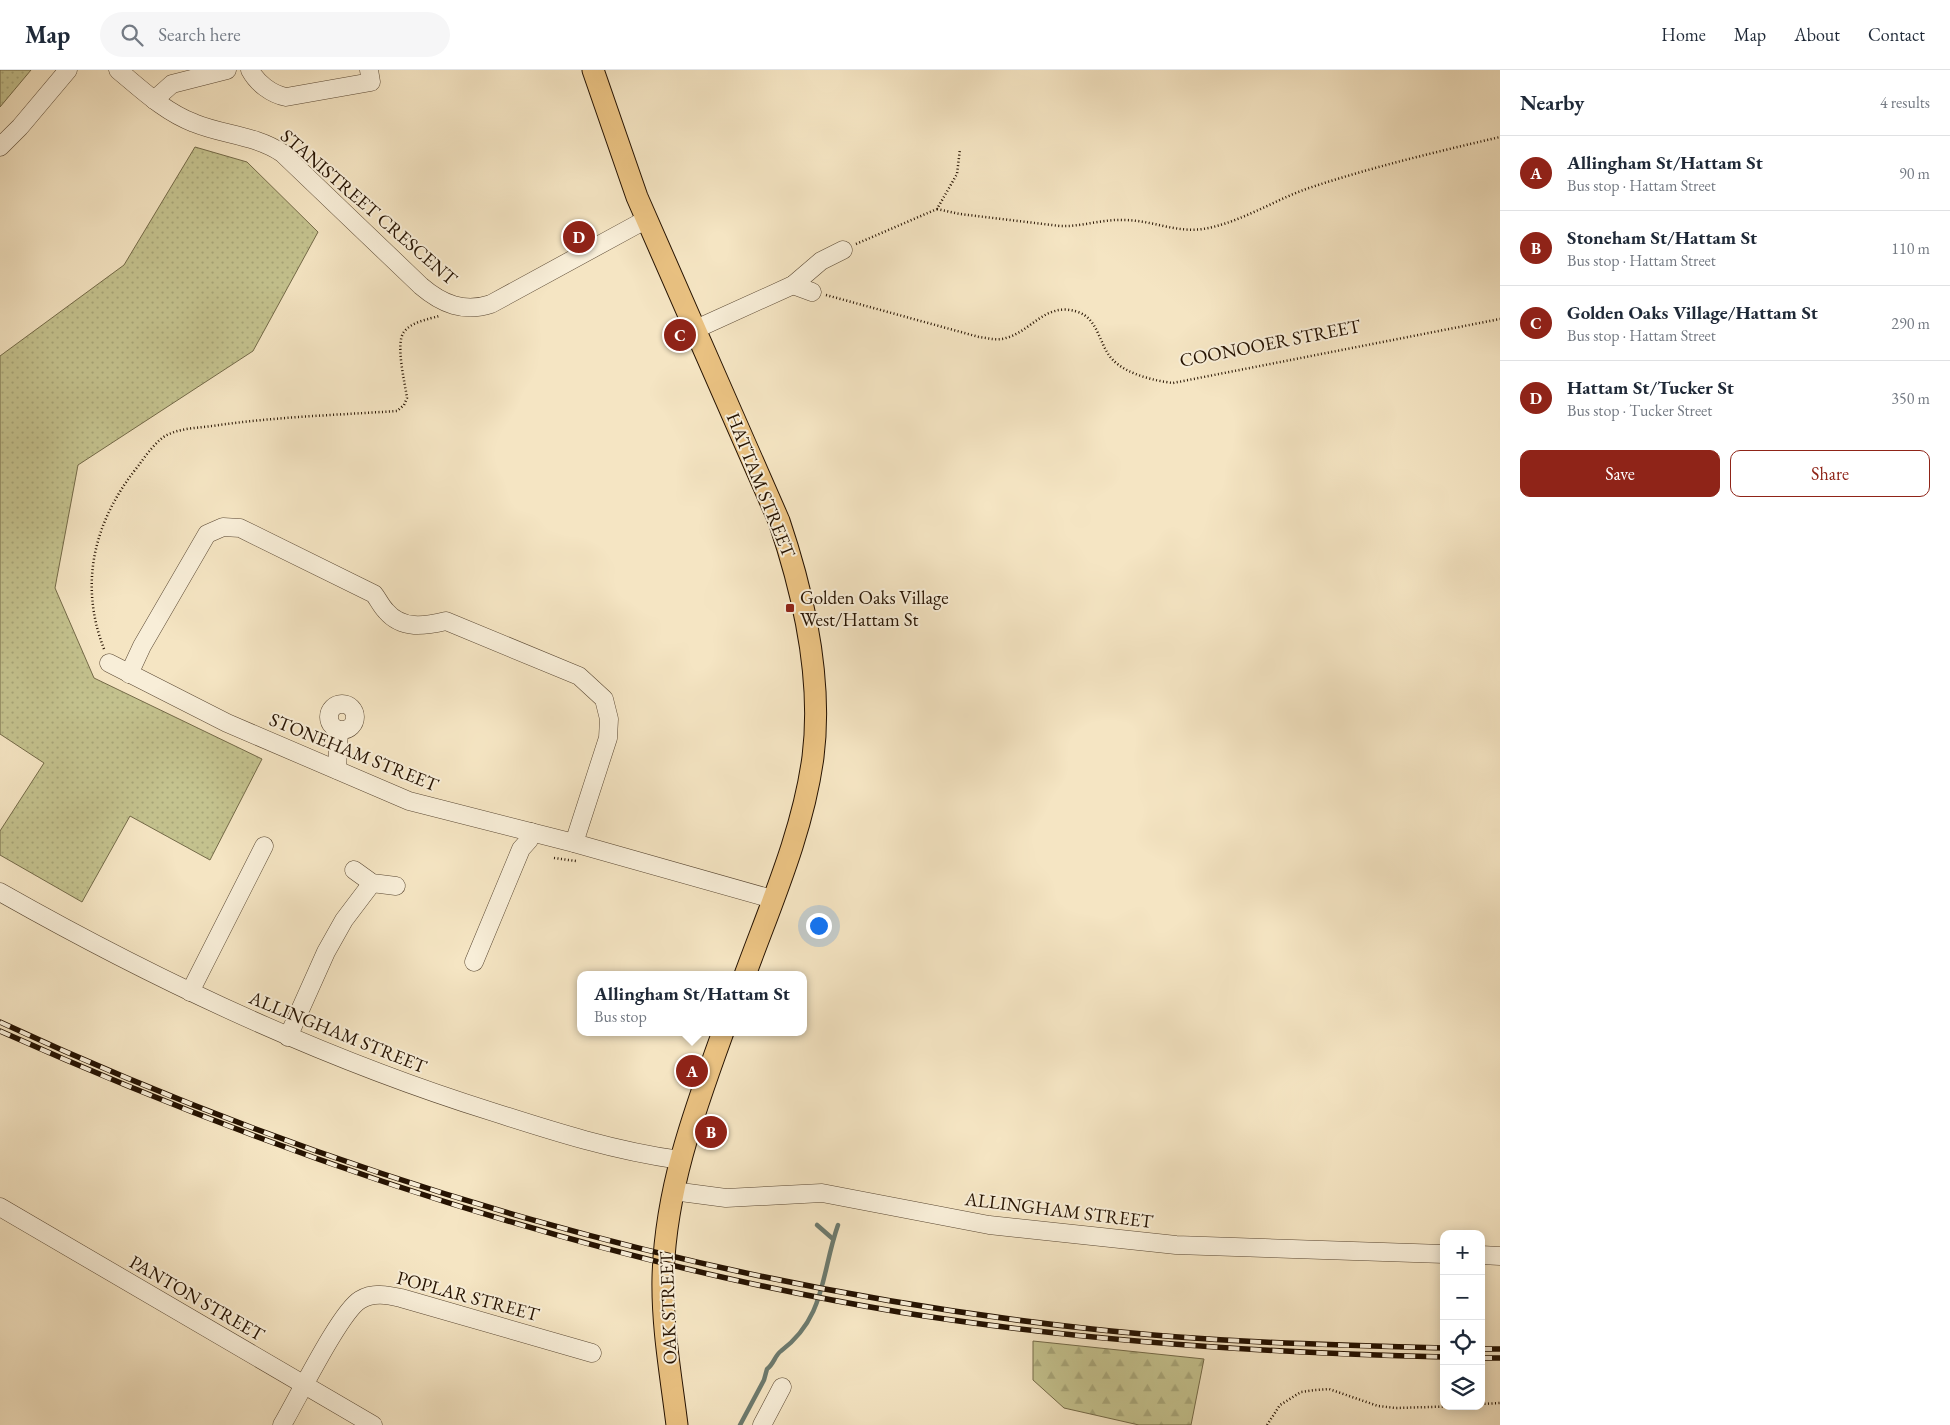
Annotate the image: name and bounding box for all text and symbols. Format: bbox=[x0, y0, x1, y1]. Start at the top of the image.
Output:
search box bbox=[100, 12, 450, 57]
text: Map bbox=[25, 19, 70, 50]
icon: search bbox=[118, 21, 146, 49]
text: Search here bbox=[158, 22, 241, 47]
text: Home bbox=[1661, 23, 1706, 46]
text: Map bbox=[1734, 23, 1766, 46]
text: About bbox=[1794, 23, 1840, 46]
text: Contact bbox=[1868, 23, 1925, 46]
text: Nearby bbox=[1520, 89, 1584, 116]
text: 4 results bbox=[1880, 92, 1930, 113]
street label: STANISTREET CRESCENT bbox=[275, 123, 463, 291]
text: Allingham St/Hattam St bbox=[1567, 150, 1763, 175]
text: A bbox=[1530, 163, 1542, 184]
text: 90 m bbox=[1899, 163, 1930, 184]
text: Bus stop · Hattam Street bbox=[1567, 175, 1716, 196]
pin: D bbox=[563, 218, 595, 256]
text: Stoneham St/Hattam St bbox=[1567, 225, 1757, 250]
text: B bbox=[1531, 238, 1541, 259]
text: 110 m bbox=[1891, 238, 1930, 259]
text: Bus stop · Hattam Street bbox=[1567, 250, 1716, 271]
text: Golden Oaks Village/Hattam St bbox=[1567, 300, 1818, 325]
street label: COONOOER STREET bbox=[1177, 313, 1363, 373]
text: C bbox=[1530, 313, 1542, 334]
text: 290 m bbox=[1891, 313, 1930, 334]
pin: C bbox=[664, 316, 696, 354]
text: Bus stop · Hattam Street bbox=[1567, 325, 1716, 346]
text: Hattam St/Tucker St bbox=[1567, 375, 1734, 400]
text: D bbox=[1530, 388, 1542, 409]
text: 350 m bbox=[1891, 388, 1930, 409]
text: Bus stop · Tucker Street bbox=[1567, 400, 1712, 421]
street label: HATTAM STREET bbox=[721, 409, 802, 561]
button: Save bbox=[1520, 450, 1720, 497]
button: Share bbox=[1730, 450, 1930, 497]
place label: Golden Oaks Village West/Hattam St bbox=[800, 585, 949, 632]
marker: Golden Oaks Village West/Hattam St bbox=[784, 602, 796, 614]
street label: STONEHAM STREET bbox=[266, 707, 442, 797]
your location bbox=[806, 913, 832, 939]
popup bbox=[577, 971, 807, 1036]
text: Allingham St/Hattam St bbox=[594, 981, 790, 1006]
street label: ALLINGHAM STREET bbox=[245, 985, 431, 1079]
text: Bus stop bbox=[594, 1006, 647, 1027]
pin: A bbox=[676, 1052, 708, 1090]
pin: B bbox=[695, 1113, 727, 1151]
street label: ALLINGHAM STREET bbox=[962, 1186, 1155, 1234]
map controls bbox=[1440, 1230, 1485, 1410]
button: + bbox=[1440, 1230, 1485, 1275]
street label: PANTON STREET bbox=[125, 1249, 269, 1347]
street label: OAK STREET bbox=[654, 1251, 682, 1365]
street label: POPLAR STREET bbox=[394, 1265, 542, 1327]
button: − bbox=[1440, 1275, 1485, 1320]
button: locate bbox=[1440, 1320, 1485, 1365]
button: layers bbox=[1440, 1365, 1485, 1410]

